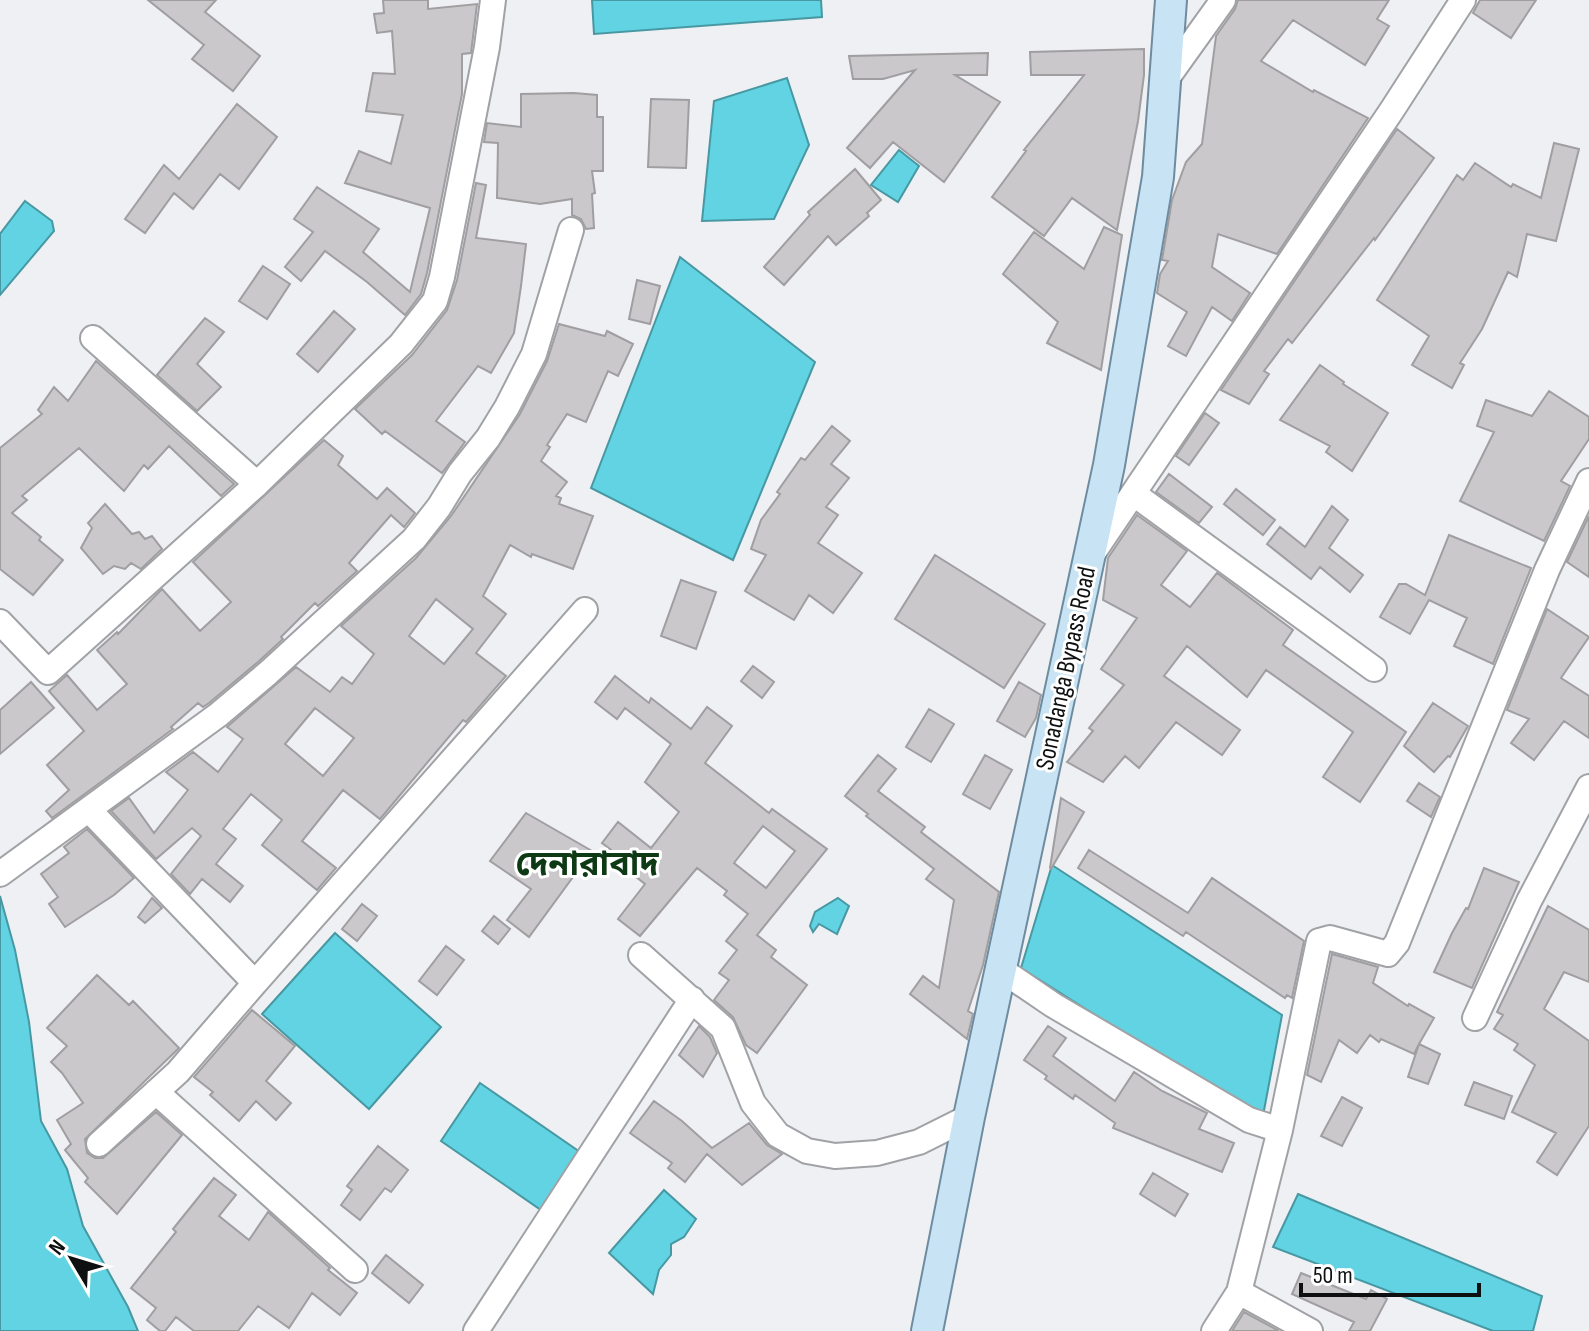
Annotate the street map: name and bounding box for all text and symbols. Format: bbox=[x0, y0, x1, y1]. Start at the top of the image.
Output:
street label: Sonadanga Bypass Road bbox=[1030, 564, 1103, 773]
district label: দেনারাবাদ bbox=[515, 844, 659, 885]
north arrow bbox=[32, 1219, 112, 1299]
text: N bbox=[43, 1235, 72, 1261]
scale bar bbox=[1301, 1247, 1479, 1297]
text: 50 m bbox=[1313, 1261, 1353, 1290]

